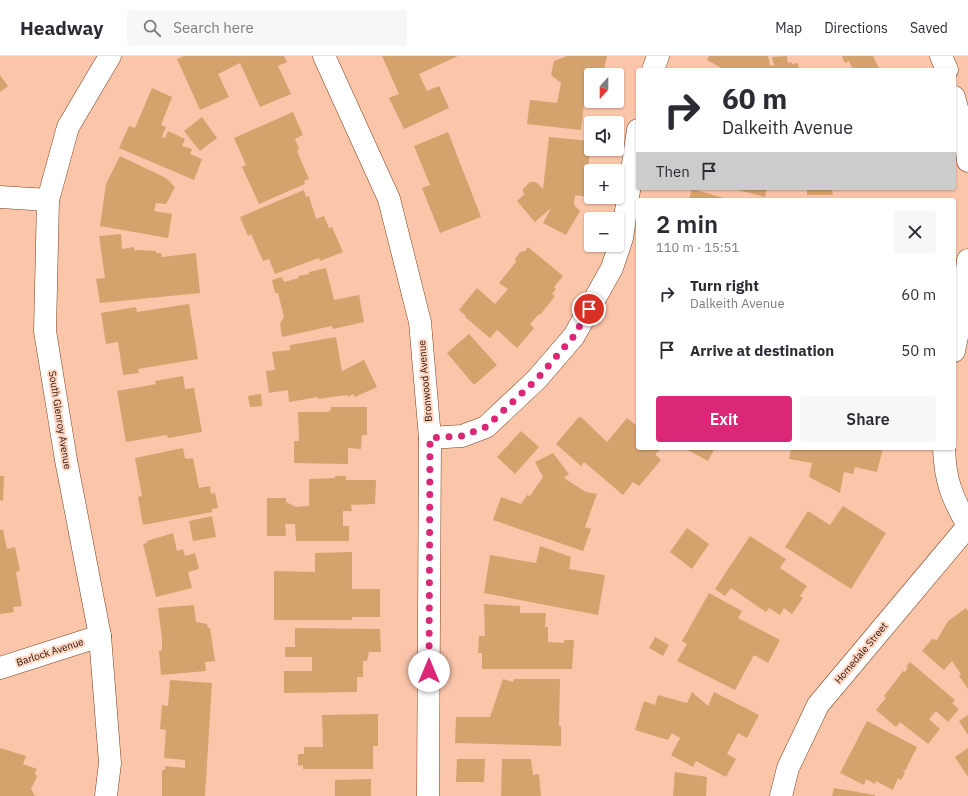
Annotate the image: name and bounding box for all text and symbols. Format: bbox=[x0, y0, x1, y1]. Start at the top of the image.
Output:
search box bbox=[127, 10, 407, 46]
text: Headway bbox=[20, 16, 103, 40]
icon: search bbox=[141, 17, 163, 39]
text: Search here bbox=[173, 18, 254, 37]
text: Map bbox=[775, 19, 802, 37]
text: Directions bbox=[824, 19, 888, 37]
text: Saved bbox=[910, 19, 948, 37]
north arrow bbox=[584, 68, 624, 108]
map controls bbox=[584, 68, 624, 252]
text: 60 m bbox=[722, 80, 787, 117]
icon: right bbox=[656, 84, 708, 136]
button: sound bbox=[584, 116, 624, 156]
text: Dalkeith Avenue bbox=[722, 116, 853, 139]
icon: arrive bbox=[698, 160, 720, 182]
text: Then bbox=[656, 162, 690, 181]
button: + bbox=[584, 164, 624, 204]
text: 2 min bbox=[656, 208, 718, 240]
button: close bbox=[894, 211, 936, 253]
button: − bbox=[584, 212, 624, 252]
text: 110 m · 15:51 bbox=[656, 239, 739, 256]
text: Turn right bbox=[690, 276, 759, 295]
icon: right bbox=[656, 283, 678, 305]
text: 60 m bbox=[901, 285, 936, 304]
pin bbox=[572, 292, 606, 326]
text: Dalkeith Avenue bbox=[690, 295, 785, 312]
icon: arrive bbox=[578, 298, 600, 320]
street label: Bronwood Avenue bbox=[415, 339, 435, 422]
icon: arrive bbox=[656, 339, 678, 361]
text: Arrive at destination bbox=[690, 341, 834, 360]
text: 50 m bbox=[901, 341, 936, 360]
street label: South Glenroy Avenue bbox=[46, 370, 74, 471]
button: Exit bbox=[656, 396, 792, 442]
button: Share bbox=[800, 396, 936, 442]
street label: Homedale Street bbox=[832, 619, 891, 686]
street label: Barlock Avenue bbox=[15, 635, 86, 669]
position arrow bbox=[408, 650, 450, 692]

